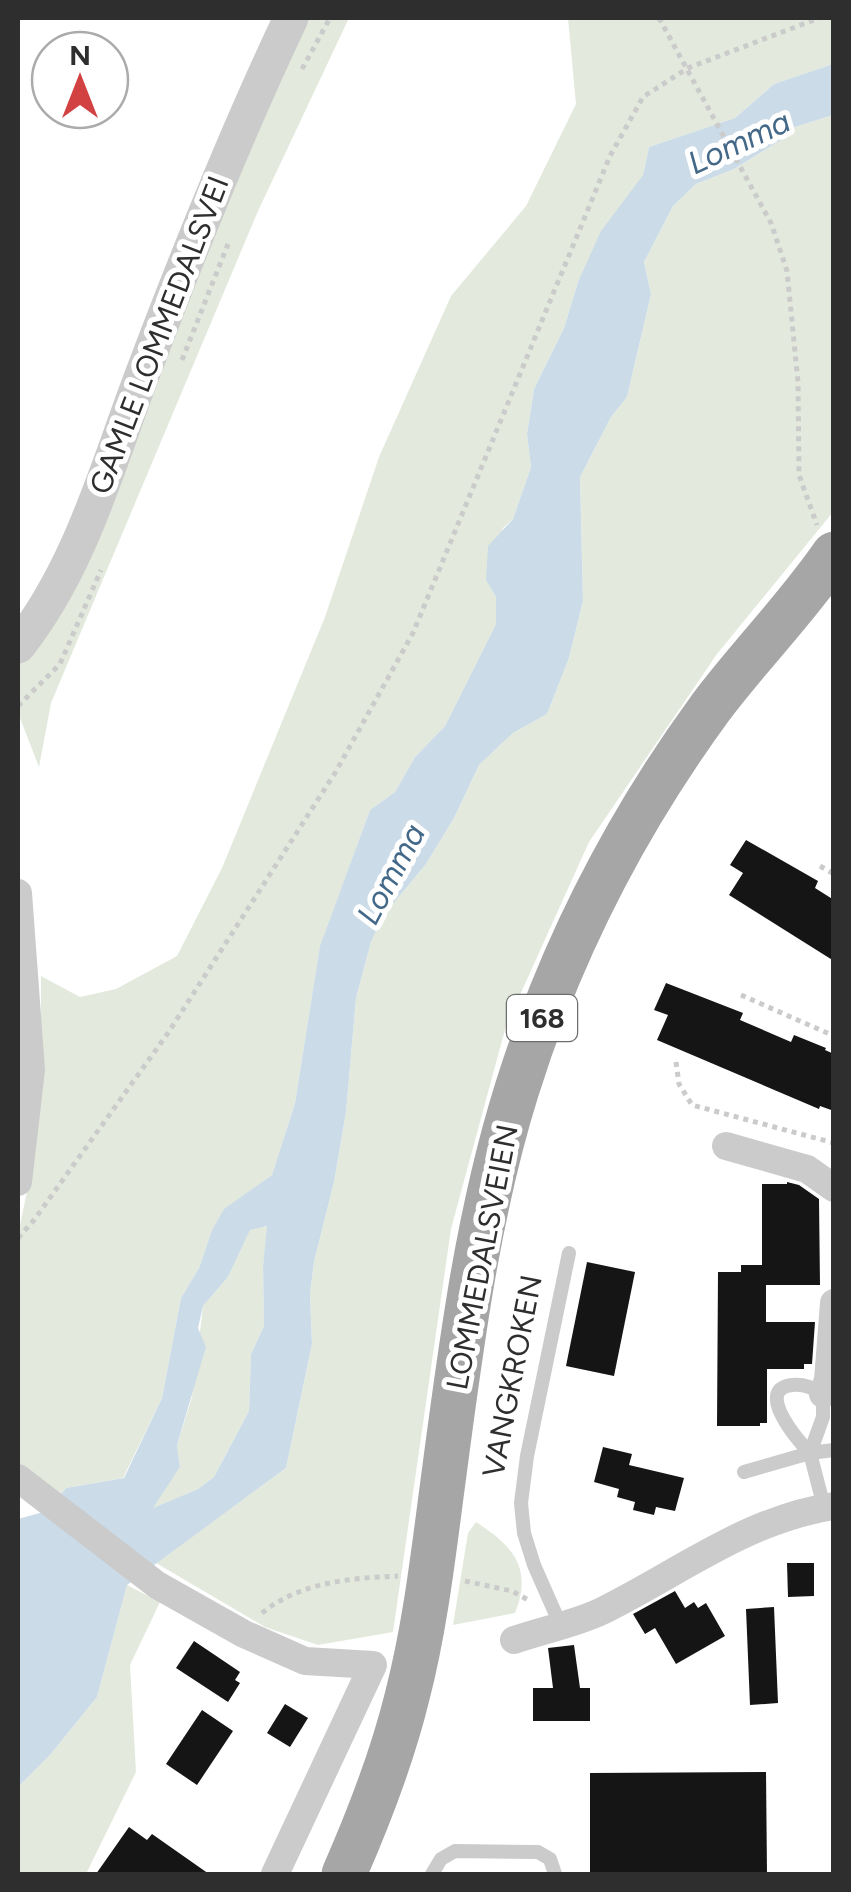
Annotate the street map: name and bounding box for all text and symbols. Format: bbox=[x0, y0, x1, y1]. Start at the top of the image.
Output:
north arrow bbox=[30, 30, 130, 130]
text: N bbox=[69, 38, 91, 72]
water label: Lomma bbox=[682, 102, 796, 182]
street label: GAMLE LOMMEDALSVEI bbox=[81, 171, 237, 499]
water label: Lomma bbox=[349, 817, 433, 931]
road number: 168 bbox=[507, 995, 577, 1041]
street label: LOMMEDALSVEIEN bbox=[438, 1121, 526, 1393]
street label: VANGKROKEN bbox=[474, 1272, 550, 1480]

